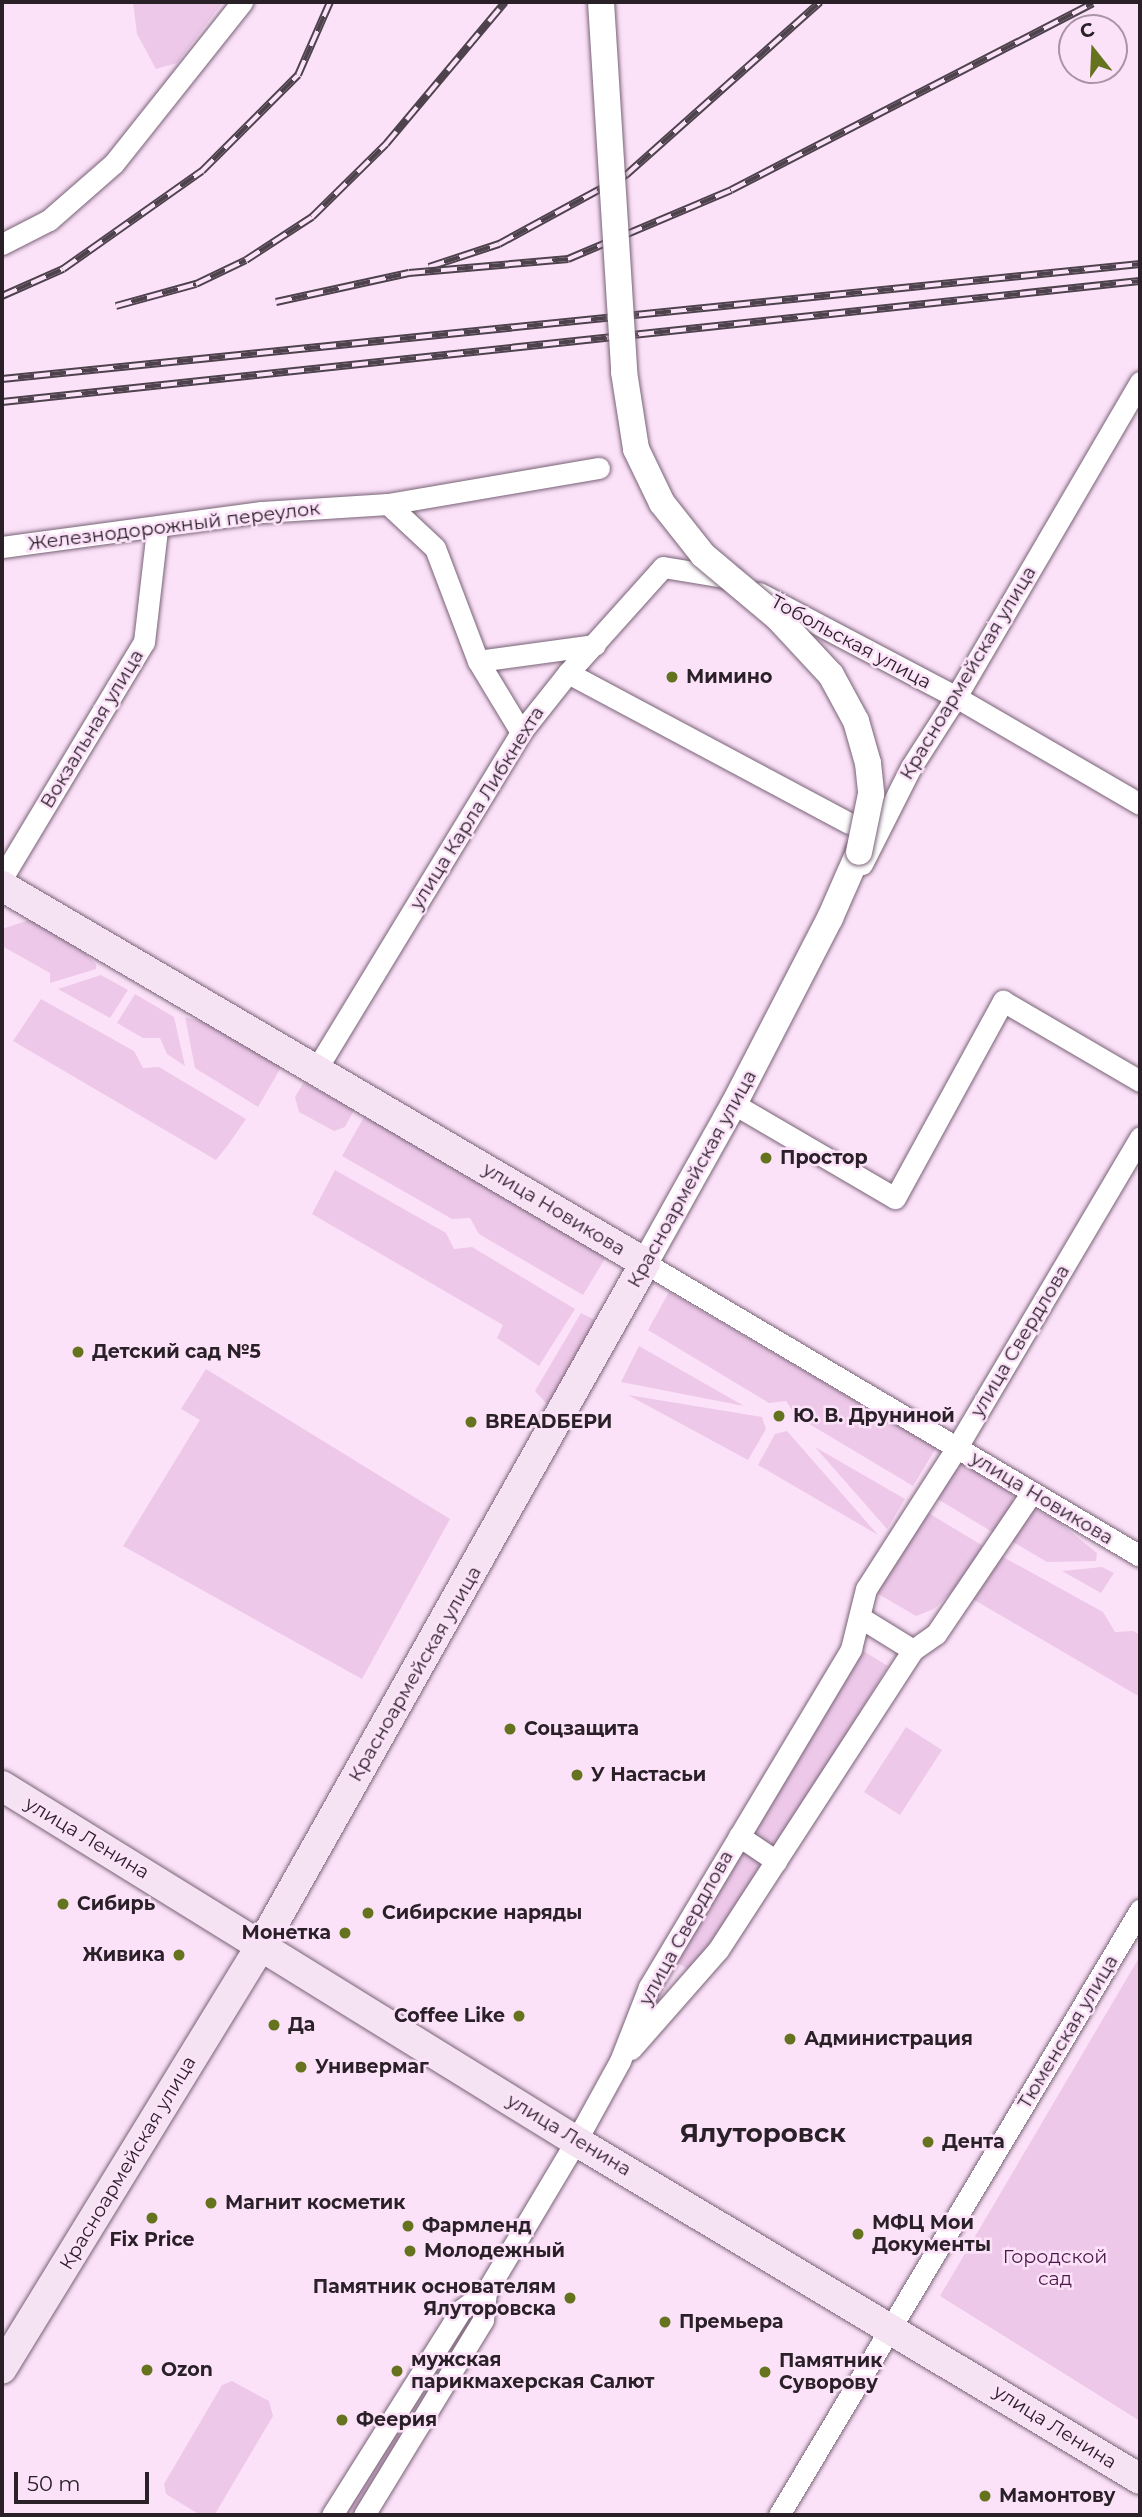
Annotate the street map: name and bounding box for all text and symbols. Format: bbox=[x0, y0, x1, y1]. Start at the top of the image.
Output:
north arrow bbox=[1058, 14, 1128, 84]
text: С bbox=[1077, 17, 1097, 44]
street label: Железнодорожный переулок bbox=[27, 497, 321, 555]
street label: Красноармейская улица bbox=[895, 562, 1041, 784]
street label: Тобольская улица bbox=[767, 590, 935, 694]
street label: Вокзальная улица bbox=[36, 646, 148, 812]
place label: Мимино bbox=[686, 666, 772, 688]
marker: Мимино bbox=[664, 669, 680, 685]
street label: улица Карла Либкнехта bbox=[405, 702, 549, 914]
street label: Красноармейская улица bbox=[623, 1066, 761, 1292]
place label: Простор bbox=[780, 1147, 868, 1169]
marker: Простор bbox=[758, 1150, 774, 1166]
street label: улица Новикова bbox=[479, 1158, 629, 1260]
street label: улица Свердлова bbox=[966, 1261, 1074, 1421]
place label: Детский сад №5 bbox=[92, 1341, 261, 1363]
marker: Детский сад №5 bbox=[70, 1344, 86, 1360]
place label: Ю. В. Друниной bbox=[793, 1405, 955, 1427]
marker: Ю. В. Друниной bbox=[771, 1408, 787, 1424]
place label: BREADБЕРИ bbox=[485, 1411, 612, 1433]
marker: BREADБЕРИ bbox=[463, 1414, 479, 1430]
street label: улица Новикова bbox=[967, 1447, 1117, 1549]
street label: Красноармейская улица bbox=[344, 1562, 486, 1786]
place label: Соцзащита bbox=[524, 1718, 639, 1740]
marker: Соцзащита bbox=[502, 1721, 518, 1737]
place label: У Настасьи bbox=[591, 1764, 706, 1786]
marker: У Настасьи bbox=[569, 1767, 585, 1783]
street label: улица Ленина bbox=[21, 1792, 153, 1884]
street label: улица Свердлова bbox=[634, 1847, 738, 2009]
place label: Сибирь bbox=[77, 1893, 155, 1915]
marker: Сибирь bbox=[55, 1896, 71, 1912]
place label: Сибирские наряды bbox=[382, 1902, 582, 1924]
marker: Сибирские наряды bbox=[360, 1905, 376, 1921]
place label: Монетка bbox=[242, 1922, 331, 1944]
marker: Монетка bbox=[337, 1925, 353, 1941]
place label: Живика bbox=[82, 1944, 165, 1966]
marker: Живика bbox=[171, 1947, 187, 1963]
street label: Тюменская улица bbox=[1013, 1951, 1123, 2113]
place label: Coffee Like bbox=[394, 2005, 505, 2027]
marker: Coffee Like bbox=[511, 2008, 527, 2024]
place label: Да bbox=[288, 2014, 315, 2036]
marker: Да bbox=[266, 2017, 282, 2033]
place label: Администрация bbox=[804, 2028, 973, 2050]
marker: Администрация bbox=[782, 2031, 798, 2047]
street label: Красноармейская улица bbox=[55, 2052, 201, 2274]
place label: Универмаг bbox=[315, 2056, 429, 2078]
marker: Универмаг bbox=[293, 2059, 309, 2075]
street label: улица Ленина bbox=[503, 2089, 635, 2181]
district label: Ялуторовск bbox=[680, 2118, 846, 2150]
place label: Дента bbox=[942, 2131, 1005, 2153]
marker: Дента bbox=[920, 2134, 936, 2150]
place label: Магнит косметик bbox=[225, 2192, 406, 2214]
marker: Магнит косметик bbox=[203, 2195, 219, 2211]
marker: Fix Price bbox=[144, 2210, 160, 2226]
place label: МФЦ Мои Документы bbox=[872, 2212, 991, 2256]
place label: Фармленд bbox=[422, 2215, 532, 2237]
marker: Фармленд bbox=[400, 2218, 416, 2234]
marker: МФЦ Мои Документы bbox=[850, 2226, 866, 2242]
place label: Fix Price bbox=[109, 2229, 195, 2251]
place label: Молодежный bbox=[424, 2240, 565, 2262]
marker: Молодежный bbox=[402, 2243, 418, 2259]
park label: Городской сад bbox=[1003, 2246, 1107, 2290]
place label: Памятник основателям Ялуторовска bbox=[313, 2276, 556, 2320]
marker: Памятник основателям Ялуторовска bbox=[562, 2290, 578, 2306]
place label: Премьера bbox=[679, 2311, 784, 2333]
marker: Премьера bbox=[657, 2314, 673, 2330]
place label: мужская парикмахерская Салют bbox=[411, 2349, 655, 2393]
place label: Памятник Суворову bbox=[779, 2350, 882, 2394]
place label: Ozon bbox=[161, 2359, 213, 2381]
marker: Ozon bbox=[139, 2362, 155, 2378]
marker: мужская парикмахерская Салют bbox=[389, 2363, 405, 2379]
marker: Памятник Суворову bbox=[757, 2364, 773, 2380]
street label: улица Ленина bbox=[989, 2380, 1121, 2474]
place label: Феерия bbox=[356, 2409, 437, 2431]
marker: Феерия bbox=[334, 2412, 350, 2428]
scale bar bbox=[18, 2458, 152, 2502]
text: 50 m bbox=[27, 2471, 81, 2496]
place label: Мамонтову bbox=[999, 2485, 1116, 2507]
marker: Мамонтову bbox=[977, 2488, 993, 2504]

